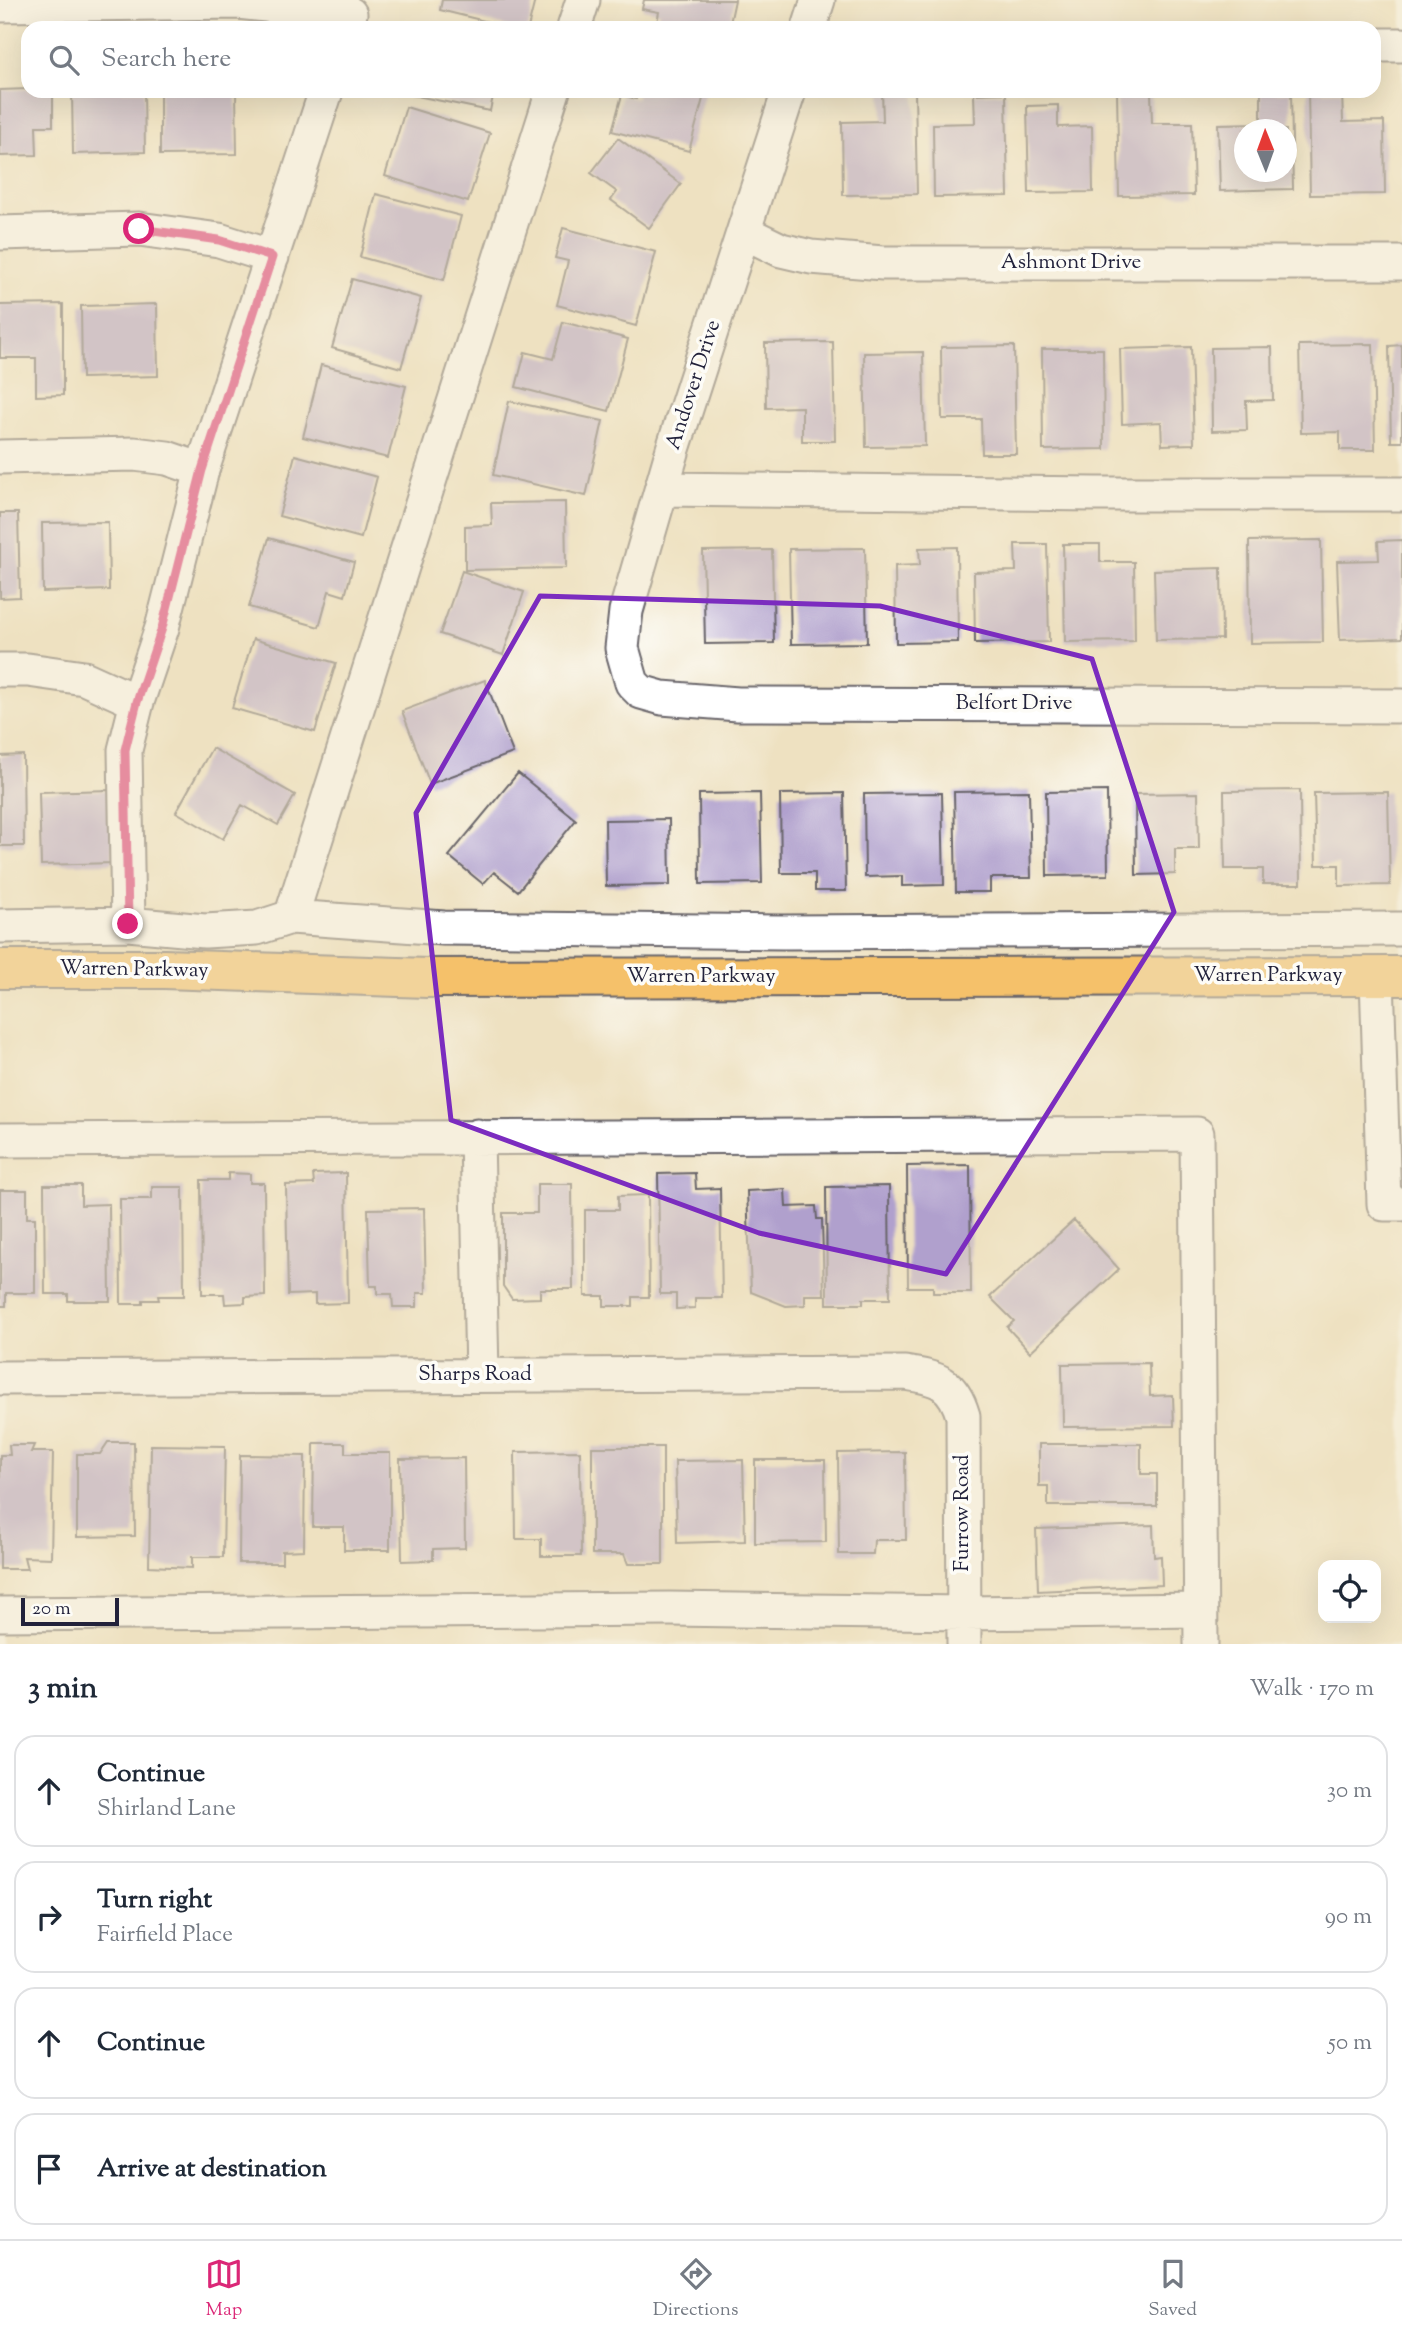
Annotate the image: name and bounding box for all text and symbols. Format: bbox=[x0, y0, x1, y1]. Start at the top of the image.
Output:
search box bbox=[21, 21, 1381, 98]
icon: search bbox=[45, 41, 83, 79]
text: Search here bbox=[101, 41, 231, 78]
north arrow bbox=[1234, 119, 1297, 182]
route start bbox=[123, 213, 154, 244]
street label: Ashmont Drive bbox=[1001, 248, 1141, 278]
street label: Andover Drive bbox=[659, 316, 729, 454]
street label: Belfort Drive bbox=[955, 689, 1073, 719]
route end bbox=[112, 908, 143, 939]
street label: Warren Parkway bbox=[59, 954, 209, 986]
street label: Warren Parkway bbox=[1193, 961, 1343, 991]
street label: Warren Parkway bbox=[626, 962, 776, 992]
street label: Sharps Road bbox=[418, 1360, 532, 1390]
street label: Furrow Road bbox=[948, 1454, 978, 1572]
map controls bbox=[1318, 1560, 1381, 1623]
button: locate bbox=[1318, 1560, 1381, 1623]
scale bar bbox=[21, 1595, 119, 1627]
text: 20 m bbox=[32, 1596, 71, 1623]
text: 3 min bbox=[28, 1668, 98, 1711]
text: Walk · 170 m bbox=[1249, 1673, 1374, 1706]
text: Continue bbox=[97, 1756, 205, 1793]
icon: ahead bbox=[30, 1772, 68, 1810]
text: 30 m bbox=[1327, 1775, 1372, 1808]
text: Shirland Lane bbox=[97, 1793, 236, 1826]
text: Turn right bbox=[97, 1882, 212, 1919]
icon: right bbox=[30, 1898, 68, 1936]
text: 90 m bbox=[1325, 1901, 1372, 1934]
text: Fairfield Place bbox=[97, 1919, 233, 1952]
icon: ahead bbox=[30, 2024, 68, 2062]
text: Continue bbox=[97, 2025, 205, 2062]
text: 50 m bbox=[1328, 2027, 1372, 2060]
icon: arrive bbox=[30, 2150, 68, 2188]
text: Arrive at destination bbox=[97, 2151, 327, 2188]
tab: Map bbox=[205, 2255, 243, 2324]
tab: Directions bbox=[653, 2255, 738, 2324]
tab: Saved bbox=[1148, 2255, 1197, 2324]

